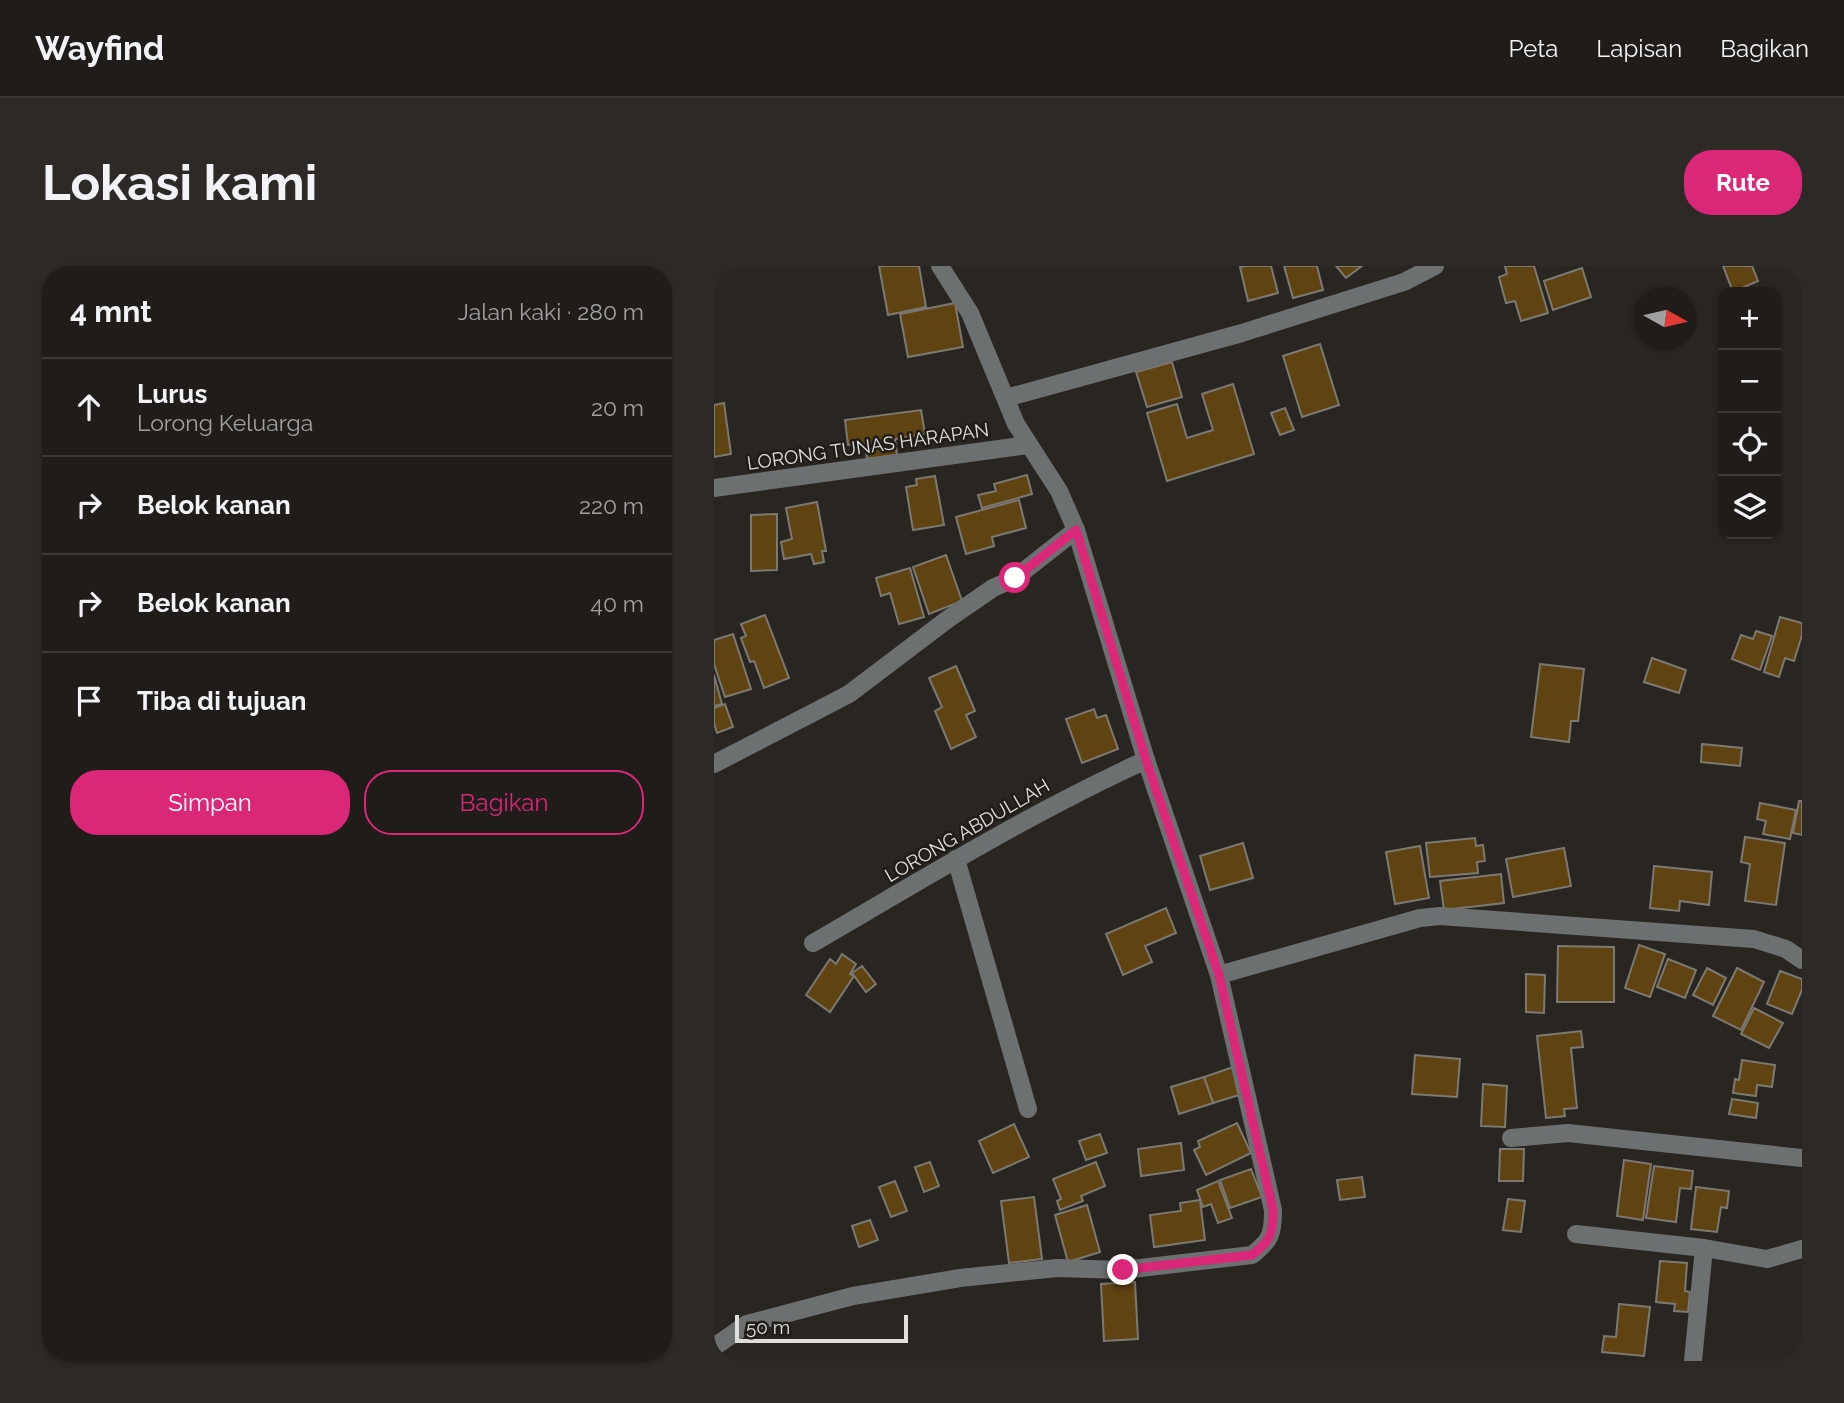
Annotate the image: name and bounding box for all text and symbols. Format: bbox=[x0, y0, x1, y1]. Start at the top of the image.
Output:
text: Wayfind bbox=[35, 29, 164, 68]
text: Peta bbox=[1509, 34, 1558, 63]
text: Lapisan bbox=[1596, 34, 1682, 63]
text: Bagikan bbox=[1720, 34, 1809, 63]
button: Rute bbox=[1684, 150, 1802, 215]
text: Lokasi kami bbox=[42, 154, 317, 211]
north arrow bbox=[1634, 287, 1697, 350]
map controls bbox=[1718, 287, 1781, 539]
button: + bbox=[1718, 287, 1781, 350]
text: 4 mnt bbox=[70, 294, 152, 329]
text: Jalan kaki · 280 m bbox=[458, 298, 644, 325]
button: − bbox=[1718, 350, 1781, 413]
text: Lurus bbox=[137, 379, 207, 409]
icon: ahead bbox=[70, 388, 108, 426]
text: 20 m bbox=[591, 394, 644, 421]
text: Lorong Keluarga bbox=[137, 409, 313, 436]
button: locate bbox=[1718, 413, 1781, 476]
street label: LORONG TUNAS HARAPAN bbox=[746, 418, 990, 474]
button: layers bbox=[1718, 476, 1781, 539]
icon: right bbox=[70, 486, 108, 524]
text: Belok kanan bbox=[137, 490, 291, 520]
text: 220 m bbox=[579, 492, 644, 519]
route start bbox=[999, 562, 1030, 593]
icon: right bbox=[70, 584, 108, 622]
text: Belok kanan bbox=[137, 588, 291, 618]
text: 40 m bbox=[590, 590, 644, 617]
icon: arrive bbox=[70, 682, 108, 720]
text: Tiba di tujuan bbox=[137, 686, 307, 716]
button: Simpan bbox=[70, 770, 350, 835]
button: Bagikan bbox=[364, 770, 644, 835]
street label: LORONG ABDULLAH bbox=[881, 774, 1053, 886]
route end bbox=[1107, 1254, 1138, 1285]
scale bar bbox=[735, 1312, 908, 1344]
text: 50 m bbox=[746, 1316, 790, 1338]

